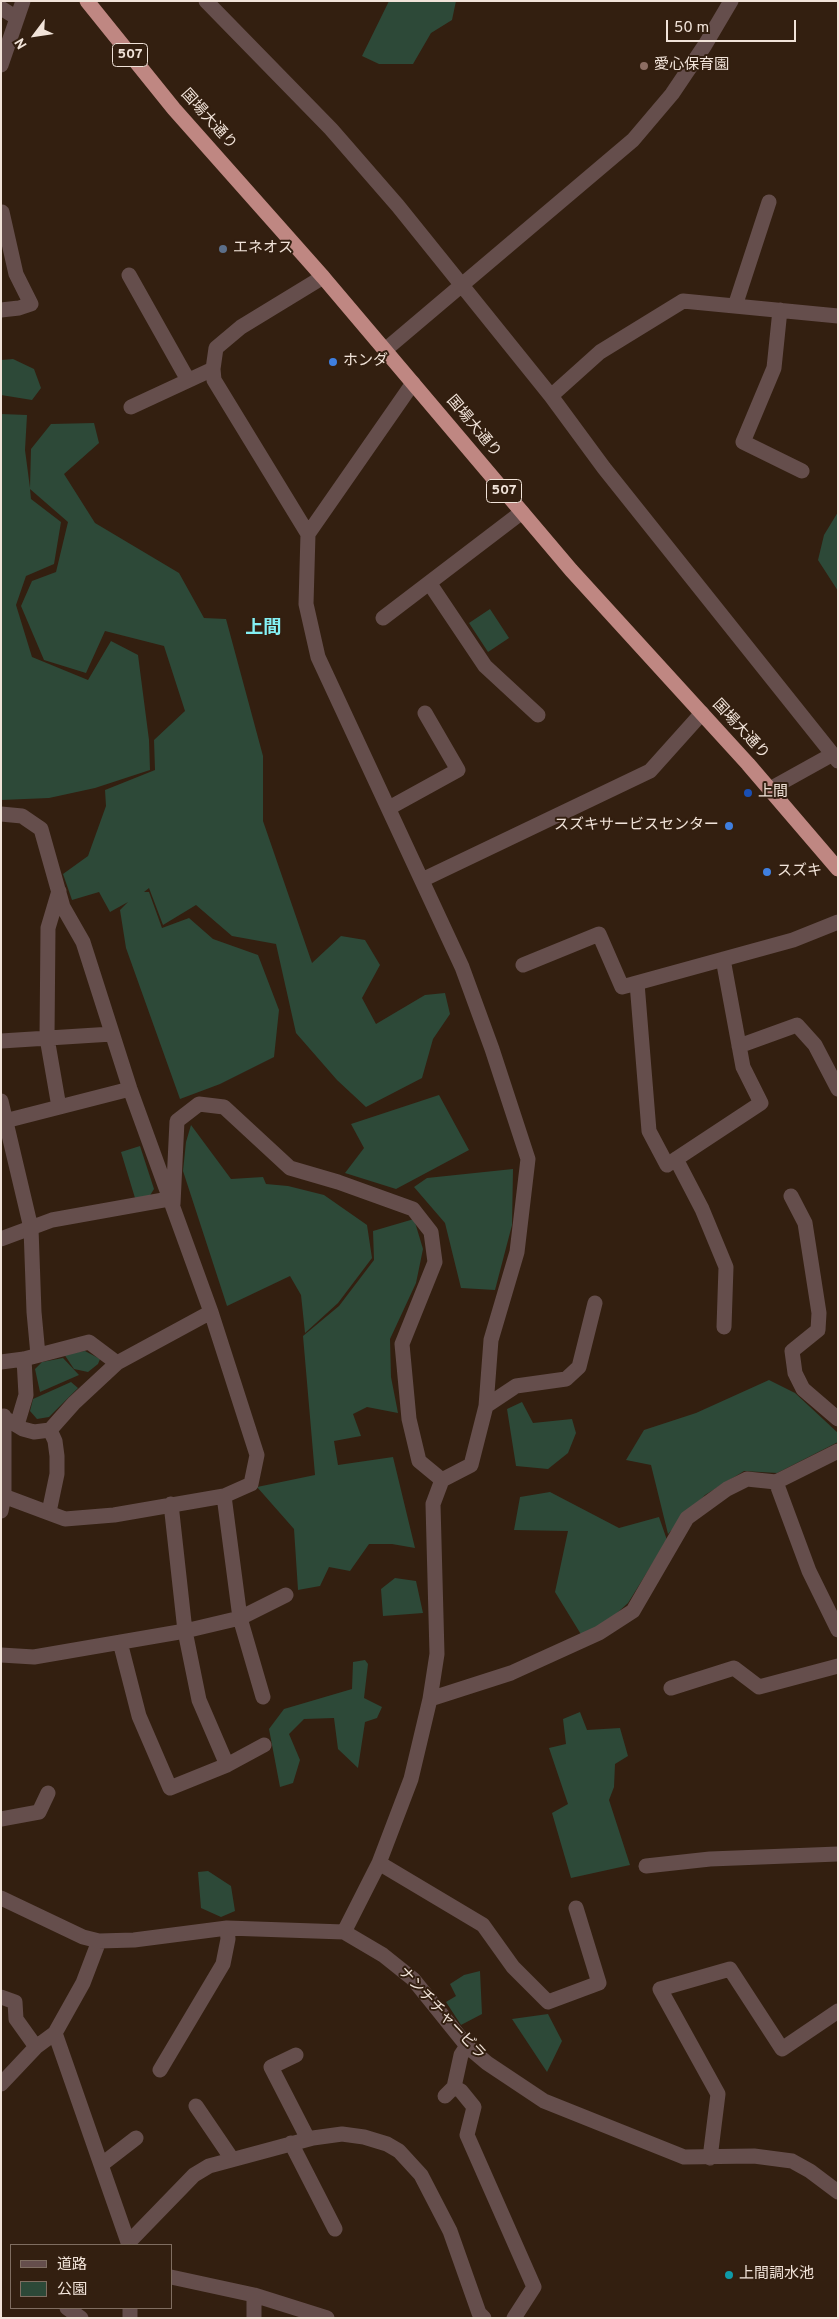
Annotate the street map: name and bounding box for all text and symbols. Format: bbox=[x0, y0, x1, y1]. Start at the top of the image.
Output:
north arrow bbox=[10, 10, 60, 60]
scale bar bbox=[669, 10, 799, 42]
text: 50 m bbox=[674, 19, 709, 38]
text: N bbox=[12, 34, 32, 52]
road number: 507 bbox=[112, 44, 148, 66]
place label: 愛心保育園 bbox=[654, 57, 729, 75]
marker: 愛心保育園 bbox=[638, 60, 650, 72]
street label: 国場大通り bbox=[176, 86, 240, 154]
place label: エネオス bbox=[233, 240, 293, 258]
marker: エネオス bbox=[217, 243, 229, 255]
place label: ホンダ bbox=[343, 353, 388, 371]
marker: ホンダ bbox=[327, 356, 339, 368]
street label: 国場大通り bbox=[442, 392, 504, 462]
road number: 507 bbox=[486, 480, 522, 502]
district label: 上間 bbox=[245, 618, 281, 640]
street label: 国場大通り bbox=[708, 696, 772, 764]
place label: 上間 bbox=[758, 784, 788, 802]
marker: 上間 bbox=[742, 787, 754, 799]
place label: スズキサービスセンター bbox=[554, 817, 719, 835]
marker: スズキサービスセンター bbox=[723, 820, 735, 832]
place label: スズキ bbox=[777, 863, 822, 881]
marker: スズキ bbox=[761, 866, 773, 878]
street label: ナンチチャービラ bbox=[393, 1964, 489, 2064]
legend bbox=[10, 2244, 172, 2309]
text: 道路 bbox=[57, 2256, 87, 2275]
place label: 上間調水池 bbox=[739, 2266, 814, 2284]
marker: 上間調水池 bbox=[723, 2269, 735, 2281]
text: 公園 bbox=[57, 2281, 87, 2300]

